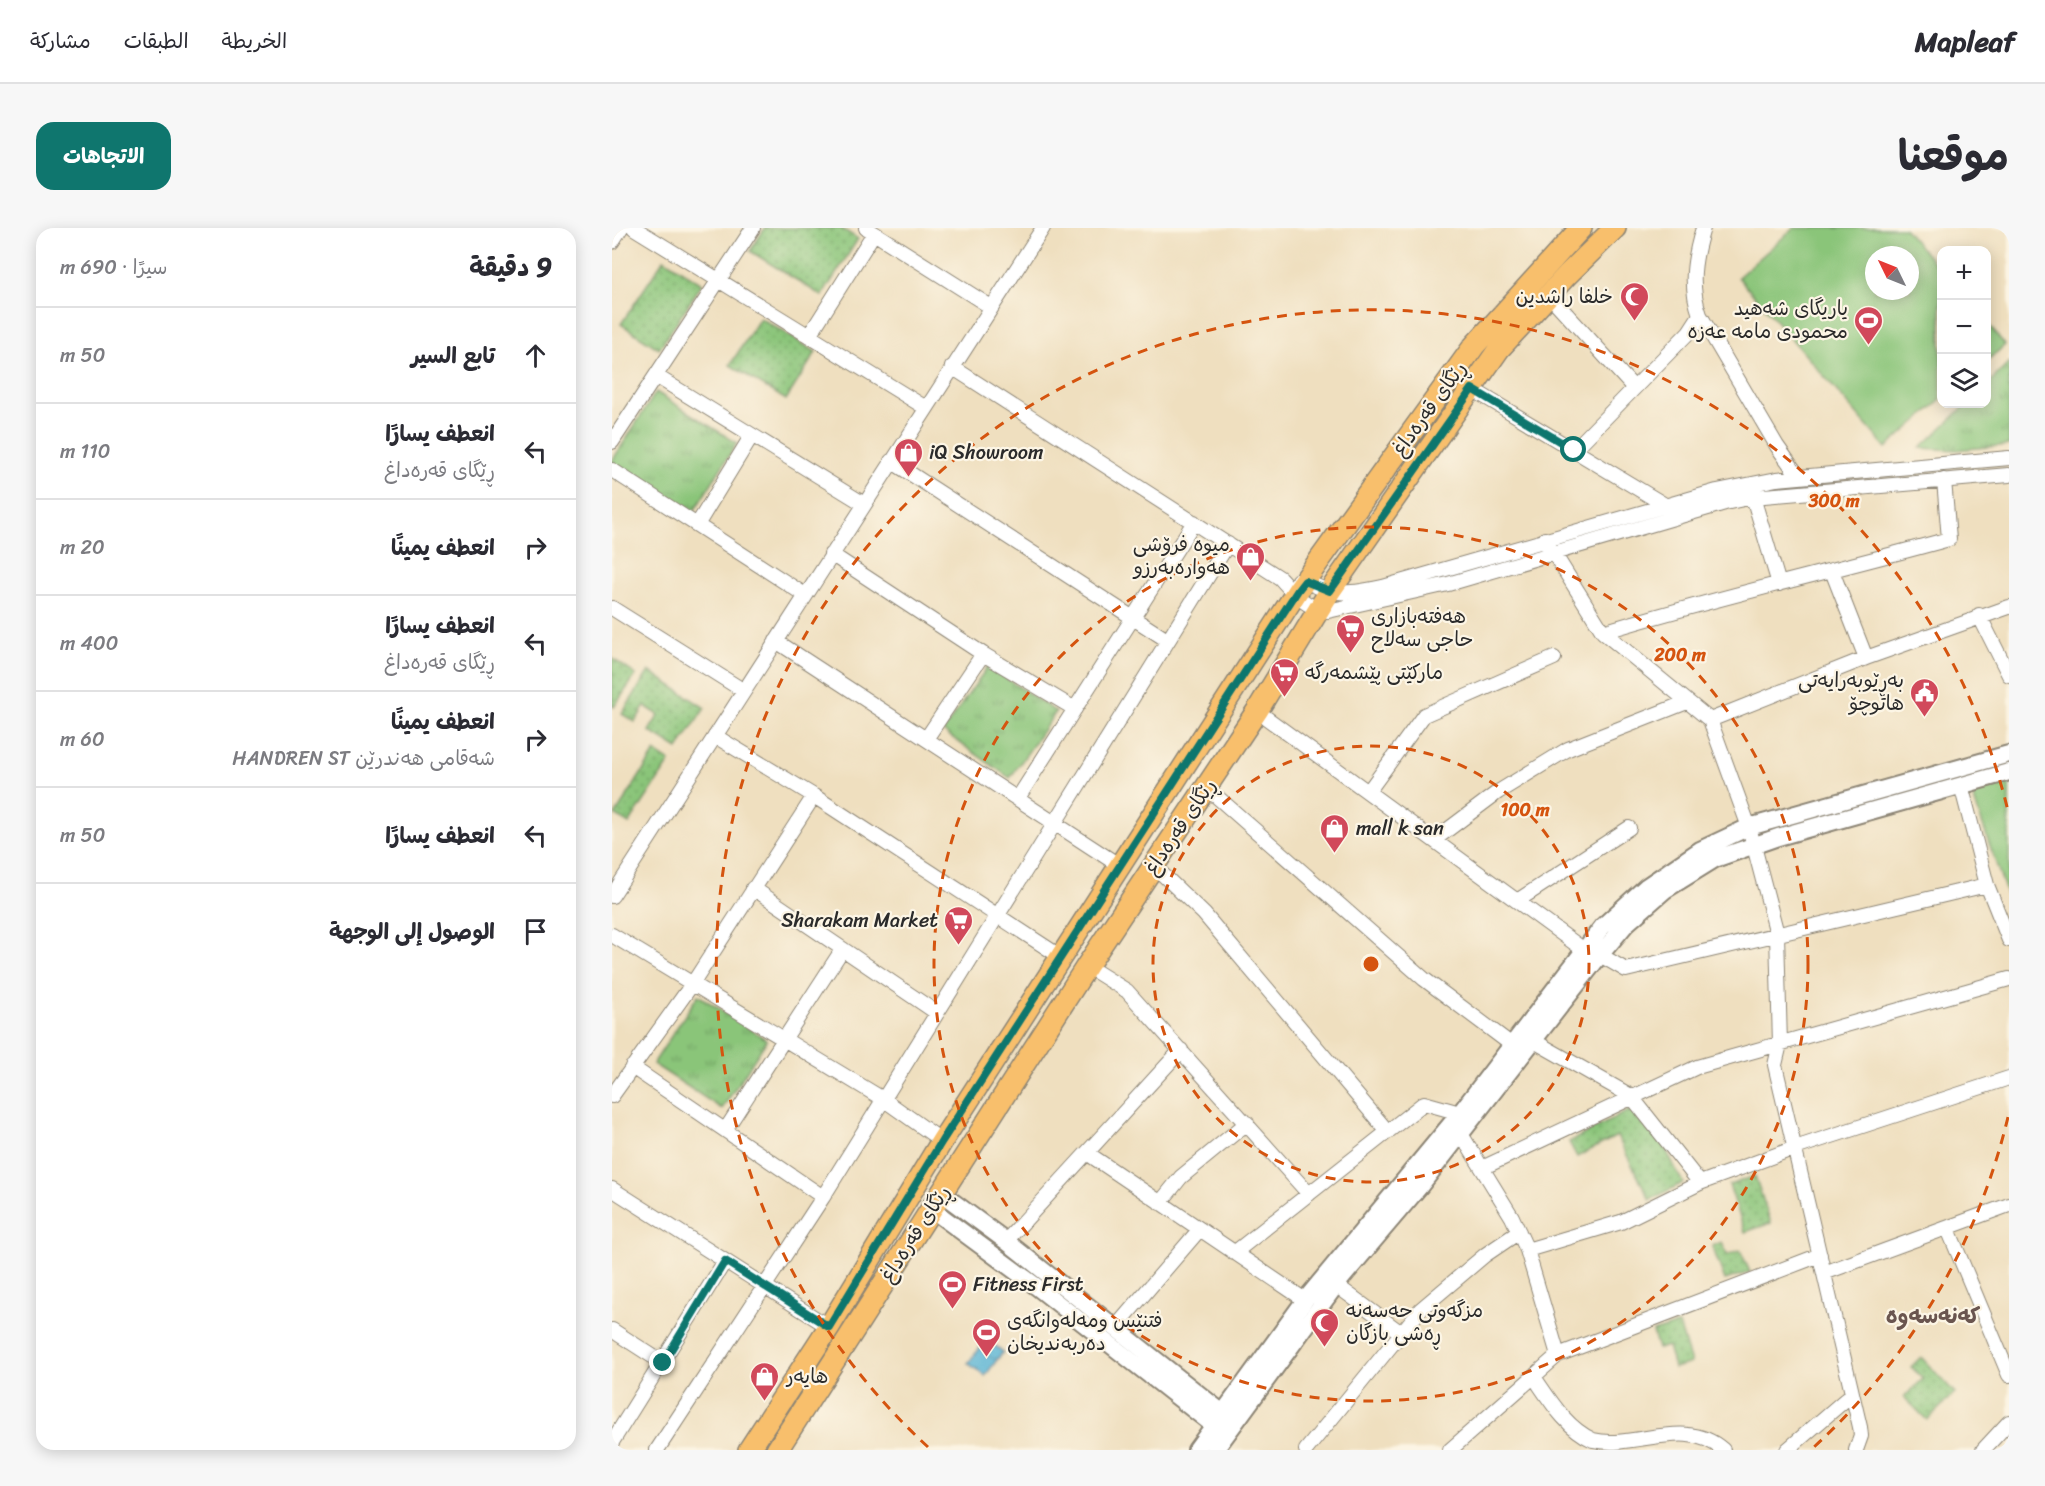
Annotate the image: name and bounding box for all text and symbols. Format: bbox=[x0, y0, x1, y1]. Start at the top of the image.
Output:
text: Mapleaf bbox=[1915, 17, 2015, 66]
text: مشاركة bbox=[30, 22, 91, 60]
text: الطبقات bbox=[124, 22, 189, 60]
text: الخريطة bbox=[222, 22, 287, 60]
text: موقعنا bbox=[1898, 119, 2009, 193]
button: الاتجاهات bbox=[36, 122, 171, 190]
text: 9 دقيقة bbox=[469, 244, 552, 290]
north arrow bbox=[1865, 246, 1919, 300]
map controls bbox=[1937, 246, 1991, 408]
button: + bbox=[1937, 246, 1991, 300]
text: سيرًا · 690 m bbox=[60, 250, 167, 285]
place label: خلفا راشدين bbox=[1516, 279, 1613, 314]
mosque icon: خلفا راشدين bbox=[1618, 280, 1650, 322]
place label: یاریگاى شه‌هید محمودى مامه‌ عه‌زه bbox=[1687, 291, 1848, 349]
button: − bbox=[1937, 300, 1991, 354]
sports icon: یاریگاى شه‌هید محمودى مامه‌ عه‌زه bbox=[1853, 304, 1885, 346]
text: تابع السير bbox=[411, 336, 495, 375]
text: 50 m bbox=[60, 338, 105, 373]
icon: ahead bbox=[519, 339, 552, 372]
street label: ڕێگای قەرەداغ bbox=[1382, 354, 1476, 464]
button: layers bbox=[1937, 354, 1991, 408]
text: انعطف يسارًا bbox=[385, 414, 495, 453]
text: 110 m bbox=[60, 434, 110, 469]
icon: left bbox=[519, 435, 552, 468]
place label: iQ Showroom bbox=[929, 435, 1043, 470]
shop icon: iQ Showroom bbox=[892, 436, 924, 478]
route start bbox=[1560, 436, 1586, 462]
text: ڕێگای قەرەداغ bbox=[384, 453, 495, 488]
text: 300 m bbox=[1807, 485, 1860, 517]
place label: میوە فرۆشی هەوارەبەرزو bbox=[1132, 527, 1230, 585]
text: انعطف يمينًا bbox=[391, 528, 495, 567]
text: 20 m bbox=[60, 530, 105, 565]
icon: right bbox=[519, 531, 552, 564]
shop icon: میوە فرۆشی هەوارەبەرزو bbox=[1235, 540, 1267, 582]
place label: هەفتەبازاری حاجی سەلاح bbox=[1371, 599, 1473, 657]
text: انعطف يسارًا bbox=[385, 606, 495, 645]
supermarket icon: هەفتەبازاری حاجی سەلاح bbox=[1334, 612, 1366, 654]
text: 400 m bbox=[60, 626, 118, 661]
icon: left bbox=[519, 627, 552, 660]
text: 200 m bbox=[1653, 639, 1706, 671]
text: ڕێگای قەرەداغ bbox=[384, 645, 495, 680]
place label: مارکێتی پێشمەرگە bbox=[1305, 655, 1443, 690]
supermarket icon: مارکێتی پێشمەرگە bbox=[1268, 656, 1300, 698]
place label: بەڕێوبەرایەتی هاتوچۆ bbox=[1798, 663, 1904, 721]
public building icon: بەڕێوبەرایەتی هاتوچۆ bbox=[1909, 676, 1941, 718]
text: انعطف يمينًا bbox=[391, 702, 495, 741]
text: 60 m bbox=[60, 722, 105, 757]
icon: right bbox=[519, 723, 552, 756]
text: شەقامی هەندرێن HANDREN ST bbox=[232, 741, 495, 776]
street label: ڕێگای قەرەداغ bbox=[1134, 771, 1226, 883]
text: 100 m bbox=[1501, 794, 1550, 826]
place label: mall k san bbox=[1356, 811, 1444, 846]
shop icon: mall k san bbox=[1319, 812, 1351, 854]
text: انعطف يسارًا bbox=[385, 816, 495, 855]
text: 50 m bbox=[60, 818, 105, 853]
icon: left bbox=[519, 819, 552, 852]
place label: Sharakam Market bbox=[781, 903, 938, 938]
supermarket icon: Sharakam Market bbox=[943, 904, 975, 946]
text: الوصول إلى الوجهة bbox=[329, 912, 495, 951]
icon: arrive bbox=[519, 915, 552, 948]
centre of rings bbox=[1361, 954, 1381, 974]
street label: ڕێگای قەرەداغ bbox=[870, 1178, 960, 1290]
place label: Fitness First bbox=[973, 1267, 1084, 1302]
sports icon: Fitness First bbox=[936, 1268, 968, 1310]
place label: مزگەوتی حەسەنە ڕەشی بازگان bbox=[1346, 1293, 1483, 1351]
district label: کەنەسەوە bbox=[1886, 1296, 1981, 1335]
place label: فتنێس ومەلەوانگەی دەربەندیخان bbox=[1007, 1303, 1163, 1361]
mosque icon: مزگەوتی حەسەنە ڕەشی بازگان bbox=[1309, 1306, 1341, 1348]
sports icon: فتنێس ومەلەوانگەی دەربەندیخان bbox=[970, 1316, 1002, 1358]
route end bbox=[649, 1349, 675, 1375]
place label: هایەر bbox=[785, 1359, 828, 1394]
shop icon: هایەر bbox=[749, 1360, 781, 1402]

